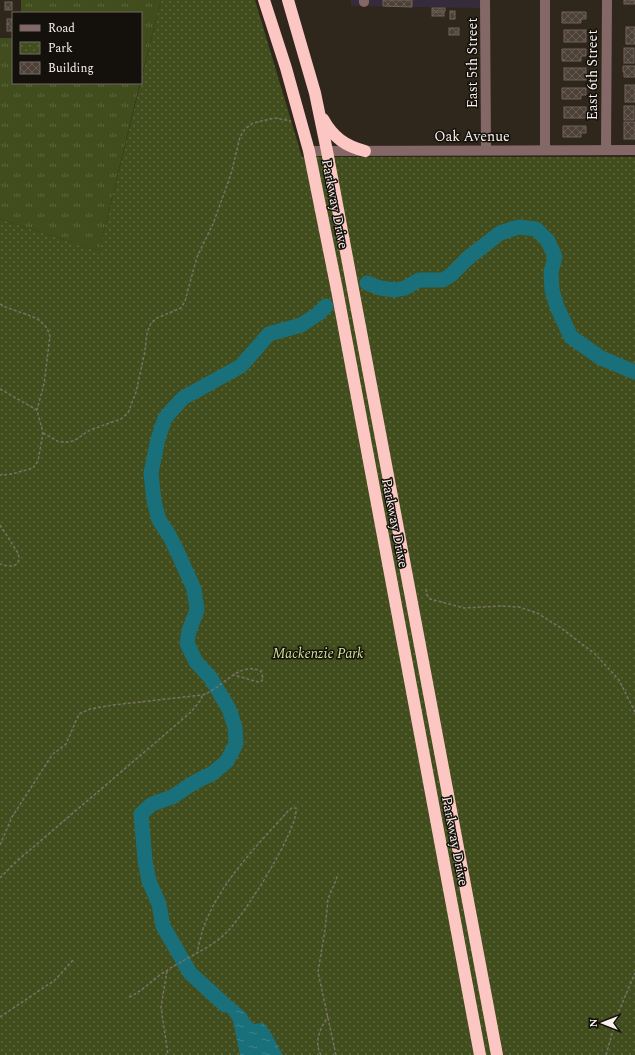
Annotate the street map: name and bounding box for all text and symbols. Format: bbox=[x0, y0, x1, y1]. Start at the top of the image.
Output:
legend bbox=[12, 12, 142, 84]
street label: East 5th Street bbox=[462, 18, 483, 108]
text: Road bbox=[48, 19, 75, 38]
street label: East 6th Street bbox=[582, 30, 603, 120]
text: Park bbox=[48, 39, 73, 58]
text: Building bbox=[48, 59, 94, 78]
street label: Oak Avenue bbox=[434, 126, 510, 147]
street label: Parkway Drive bbox=[316, 157, 354, 251]
street label: Parkway Drive bbox=[376, 476, 414, 570]
park label: Mackenzie Park bbox=[272, 643, 364, 664]
street label: Parkway Drive bbox=[436, 794, 474, 888]
north arrow bbox=[583, 1003, 623, 1043]
text: N bbox=[585, 1018, 602, 1027]

